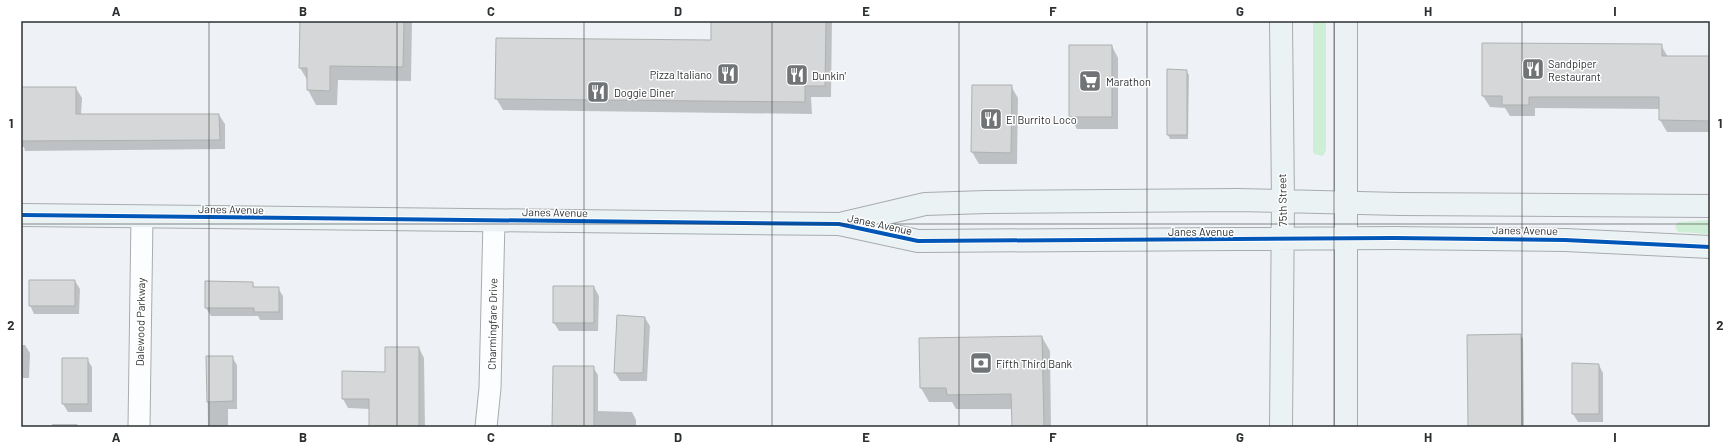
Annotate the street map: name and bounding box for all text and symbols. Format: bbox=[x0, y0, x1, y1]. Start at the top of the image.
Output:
text: A bbox=[112, 3, 121, 19]
text: B bbox=[299, 3, 307, 19]
text: C bbox=[487, 3, 495, 19]
text: D bbox=[674, 3, 682, 19]
text: E bbox=[862, 3, 870, 19]
text: F bbox=[1049, 3, 1057, 19]
text: G bbox=[1236, 3, 1244, 19]
text: H bbox=[1424, 3, 1432, 19]
text: I bbox=[1613, 3, 1617, 19]
restaurant icon: Sandpiper Restaurant bbox=[1520, 56, 1546, 82]
place label: Sandpiper Restaurant bbox=[1548, 57, 1601, 83]
restaurant icon: Pizza Italiano bbox=[715, 61, 741, 87]
restaurant icon: Dunkin' bbox=[784, 62, 810, 88]
place label: Pizza Italiano bbox=[650, 68, 712, 81]
supermarket icon: Marathon bbox=[1077, 68, 1103, 94]
place label: Dunkin' bbox=[812, 69, 846, 82]
place label: Marathon bbox=[1106, 75, 1151, 88]
restaurant icon: Doggie Diner bbox=[585, 79, 611, 105]
place label: Doggie Diner bbox=[614, 86, 675, 99]
restaurant icon: El Burrito Loco bbox=[978, 106, 1004, 132]
place label: El Burrito Loco bbox=[1006, 113, 1077, 126]
text: 1 bbox=[9, 115, 13, 131]
text: 1 bbox=[1718, 115, 1722, 131]
street label: 75th Street bbox=[1275, 173, 1289, 227]
street label: Janes Avenue bbox=[198, 202, 264, 216]
street label: Janes Avenue bbox=[522, 205, 588, 219]
street label: Janes Avenue bbox=[846, 211, 914, 237]
street label: Janes Avenue bbox=[1492, 223, 1558, 237]
street label: Janes Avenue bbox=[1168, 225, 1234, 238]
street label: Dalewood Parkway bbox=[133, 278, 147, 366]
street label: Charmingfare Drive bbox=[485, 278, 499, 370]
text: 2 bbox=[7, 317, 15, 333]
text: 2 bbox=[1716, 317, 1724, 333]
bank icon: Fifth Third Bank bbox=[968, 350, 994, 376]
place label: Fifth Third Bank bbox=[996, 357, 1073, 370]
text: A bbox=[112, 429, 121, 445]
text: B bbox=[299, 429, 307, 445]
text: C bbox=[487, 429, 495, 445]
text: D bbox=[674, 429, 682, 445]
text: E bbox=[862, 429, 870, 445]
text: F bbox=[1049, 429, 1057, 445]
text: G bbox=[1236, 429, 1244, 445]
text: H bbox=[1424, 429, 1432, 445]
text: I bbox=[1613, 429, 1617, 445]

